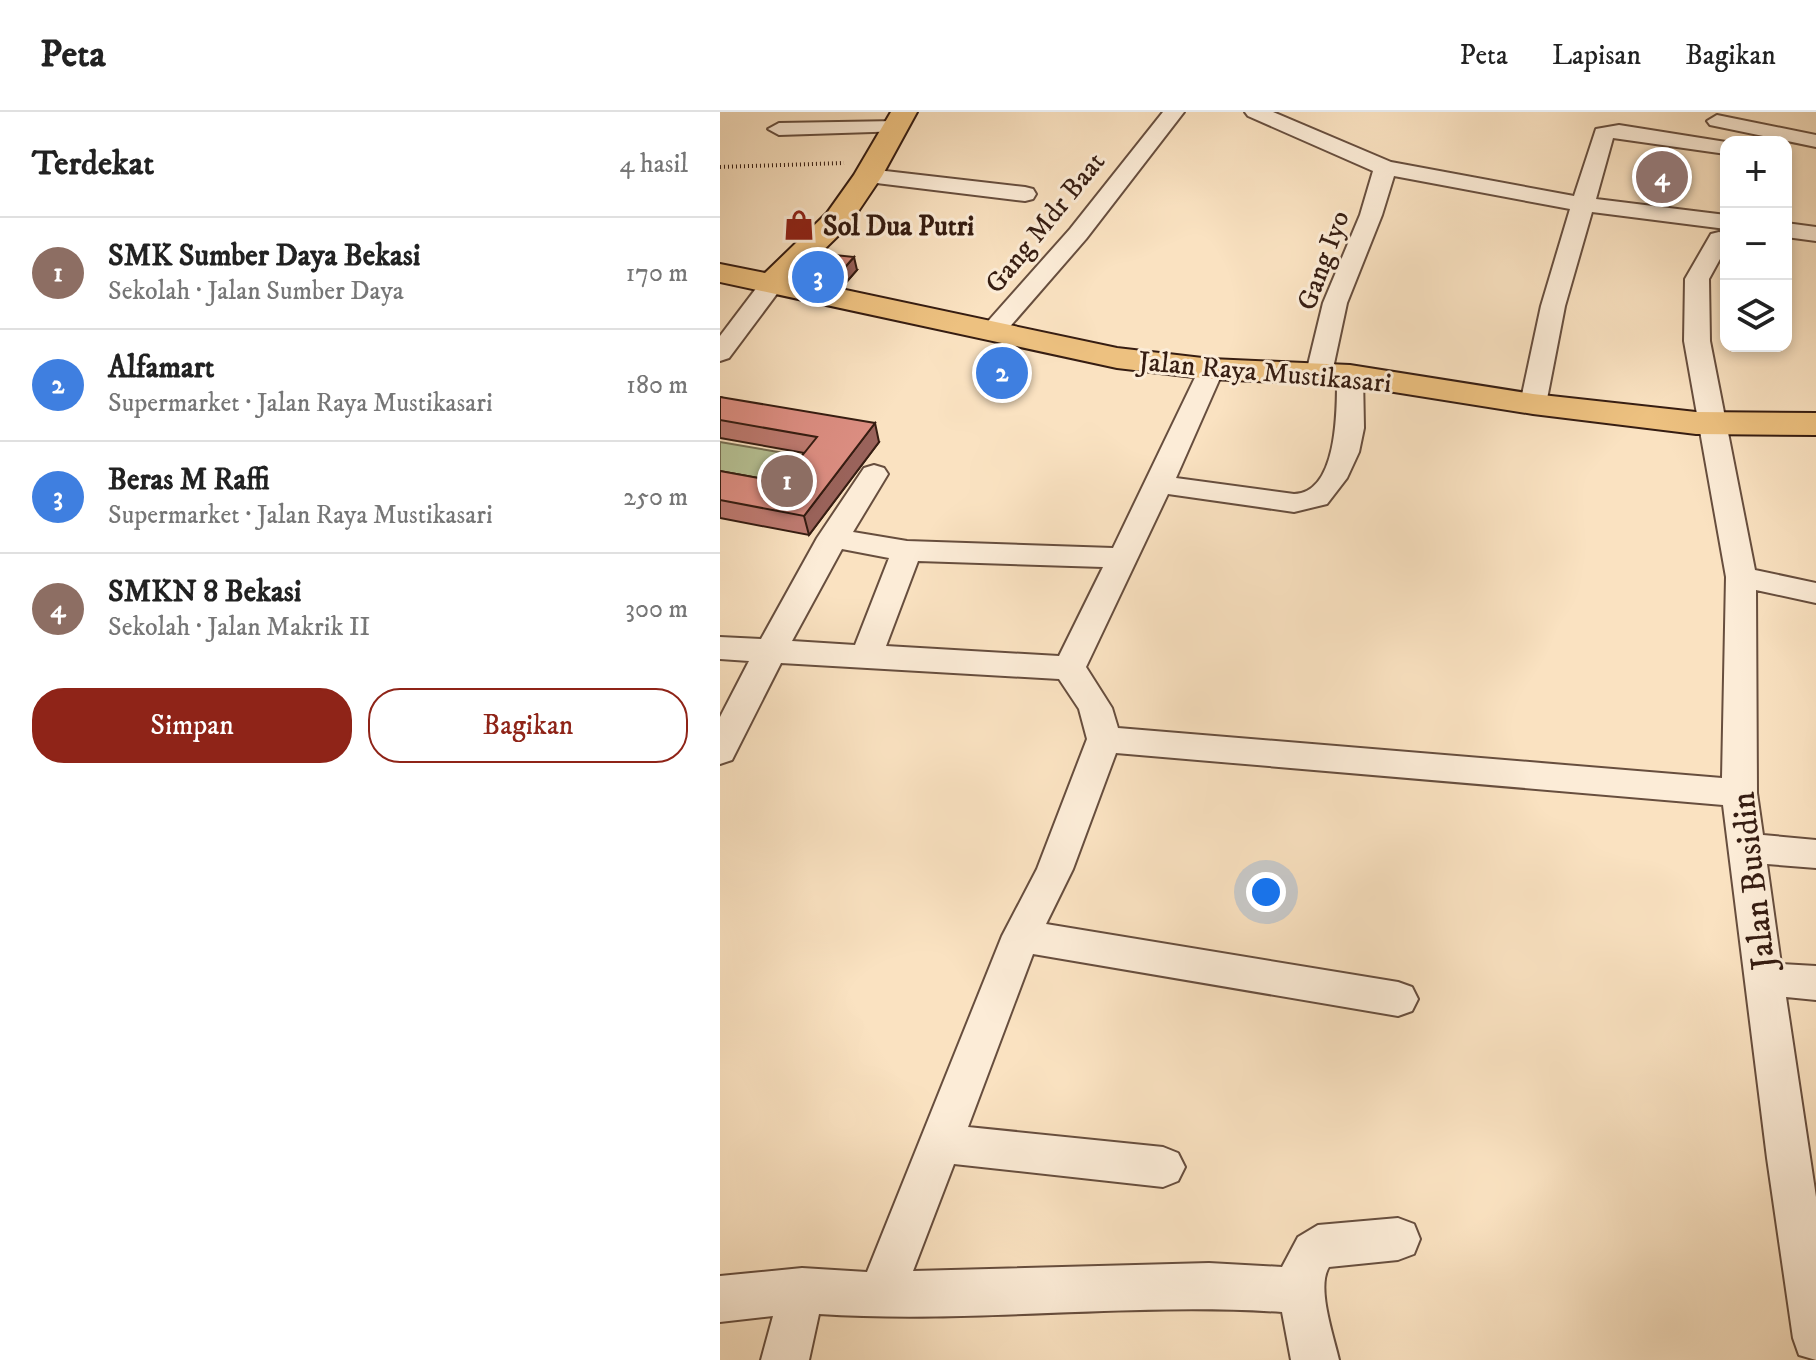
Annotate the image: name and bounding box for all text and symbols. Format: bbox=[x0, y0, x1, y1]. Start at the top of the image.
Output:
text: Peta bbox=[40, 31, 106, 79]
text: Peta bbox=[1460, 38, 1508, 73]
text: Lapisan bbox=[1552, 38, 1641, 73]
text: Bagikan bbox=[1685, 38, 1776, 73]
map controls bbox=[1720, 136, 1792, 352]
button: + bbox=[1720, 136, 1792, 208]
text: Terdekat bbox=[32, 143, 154, 185]
street label: Gang Mdr Baat bbox=[977, 145, 1113, 301]
pin: 4 bbox=[1636, 147, 1688, 207]
text: 4 hasil bbox=[620, 148, 688, 181]
street label: Gang Iyo bbox=[1289, 206, 1358, 315]
shop icon: Sol Dua Putri bbox=[782, 208, 816, 242]
button: − bbox=[1720, 208, 1792, 280]
place label: Sol Dua Putri bbox=[823, 209, 974, 244]
text: SMK Sumber Daya Bekasi bbox=[108, 238, 421, 275]
pin: 3 bbox=[792, 247, 844, 307]
text: 1 bbox=[53, 257, 63, 290]
text: 170 m bbox=[626, 257, 688, 290]
text: Sekolah · Jalan Sumber Daya bbox=[108, 275, 404, 308]
button: layers bbox=[1720, 280, 1792, 352]
pin: 2 bbox=[976, 343, 1028, 403]
street label: Jalan Raya Mustikasari bbox=[1134, 344, 1393, 401]
text: Alfamart bbox=[108, 350, 214, 387]
text: 2 bbox=[52, 369, 64, 402]
text: 180 m bbox=[626, 369, 688, 402]
text: Supermarket · Jalan Raya Mustikasari bbox=[108, 387, 493, 420]
pin: 1 bbox=[761, 451, 813, 511]
text: Beras M Raffi bbox=[108, 462, 270, 499]
text: 3 bbox=[53, 481, 63, 514]
text: 250 m bbox=[623, 481, 688, 514]
text: Supermarket · Jalan Raya Mustikasari bbox=[108, 499, 493, 532]
text: SMKN 8 Bekasi bbox=[108, 574, 302, 611]
text: 4 bbox=[51, 593, 65, 626]
text: 300 m bbox=[625, 593, 688, 626]
text: Sekolah · Jalan Makrik II bbox=[108, 611, 370, 644]
button: Simpan bbox=[32, 688, 352, 763]
button: Bagikan bbox=[368, 688, 688, 763]
street label: Jalan Busidin bbox=[1722, 789, 1786, 975]
your location bbox=[1246, 872, 1286, 912]

